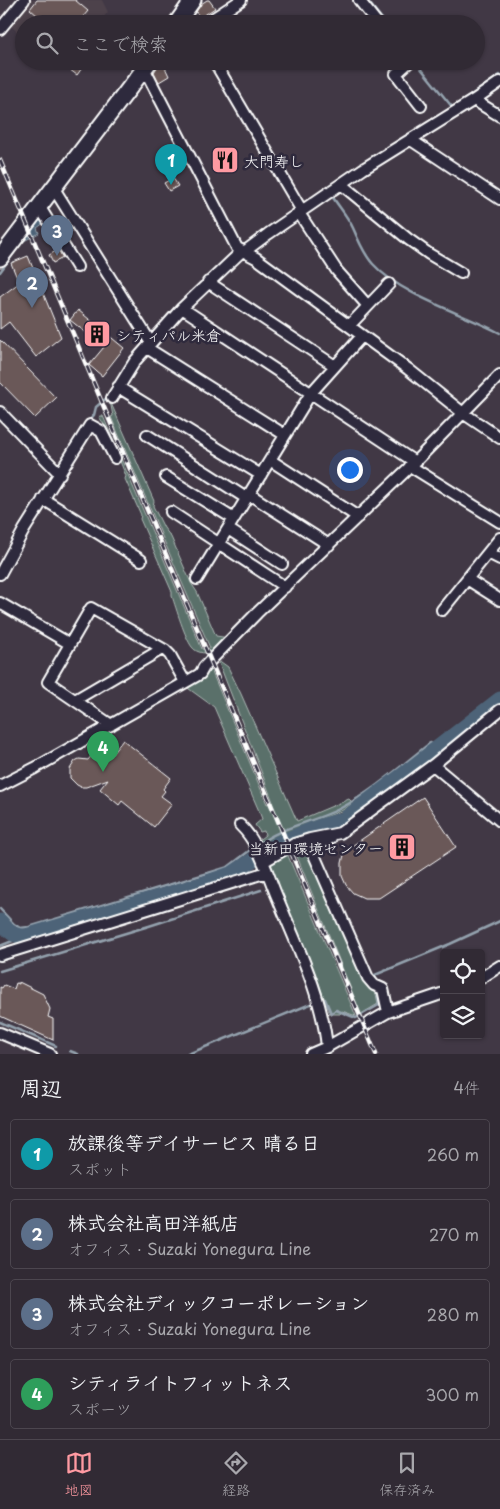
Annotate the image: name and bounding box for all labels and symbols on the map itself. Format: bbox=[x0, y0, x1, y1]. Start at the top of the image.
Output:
pin: 1 bbox=[155, 144, 187, 185]
restaurant icon: 大門寿し bbox=[210, 145, 240, 175]
place label: 大門寿し bbox=[244, 149, 304, 172]
pin: 3 bbox=[41, 215, 73, 256]
pin: 2 bbox=[16, 267, 48, 308]
building icon: シティパル米倉 bbox=[82, 319, 112, 349]
place label: シティパル米倉 bbox=[116, 323, 221, 346]
your location bbox=[337, 457, 363, 483]
pin: 4 bbox=[87, 731, 119, 772]
building icon: 当新田環境センター bbox=[387, 832, 417, 862]
place label: 当新田環境センター bbox=[249, 836, 383, 859]

